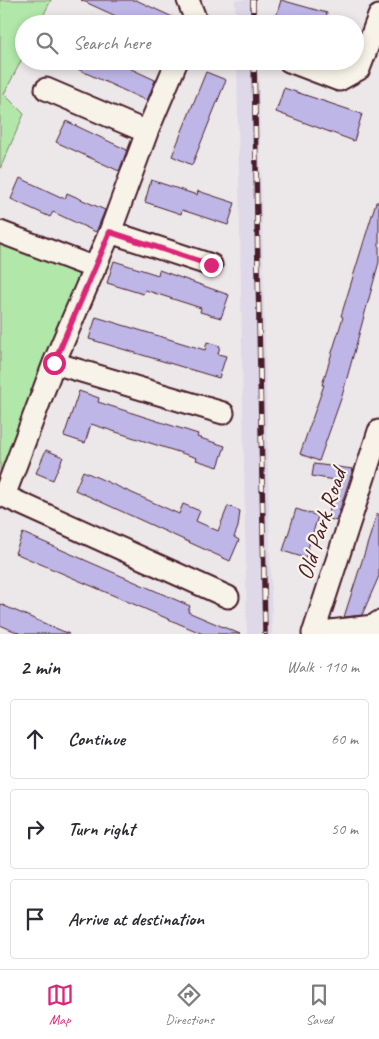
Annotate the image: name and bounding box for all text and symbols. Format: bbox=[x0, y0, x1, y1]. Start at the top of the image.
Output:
search box bbox=[15, 15, 364, 70]
icon: search bbox=[33, 29, 61, 57]
text: Search here bbox=[73, 31, 150, 55]
route end bbox=[200, 254, 223, 277]
route start bbox=[43, 352, 66, 375]
street label: Old Park Road bbox=[289, 461, 354, 583]
text: 2 min bbox=[20, 654, 60, 680]
text: Walk · 110 m bbox=[287, 657, 359, 677]
icon: ahead bbox=[21, 725, 49, 753]
text: Continue bbox=[68, 727, 125, 751]
text: 60 m bbox=[331, 729, 358, 749]
icon: right bbox=[21, 815, 49, 843]
text: Turn right bbox=[68, 817, 135, 841]
text: 50 m bbox=[331, 819, 358, 839]
icon: arrive bbox=[21, 905, 49, 933]
text: Arrive at destination bbox=[68, 907, 204, 931]
tab: Map bbox=[46, 981, 74, 1028]
tab: Directions bbox=[165, 981, 214, 1028]
tab: Saved bbox=[305, 981, 333, 1028]

